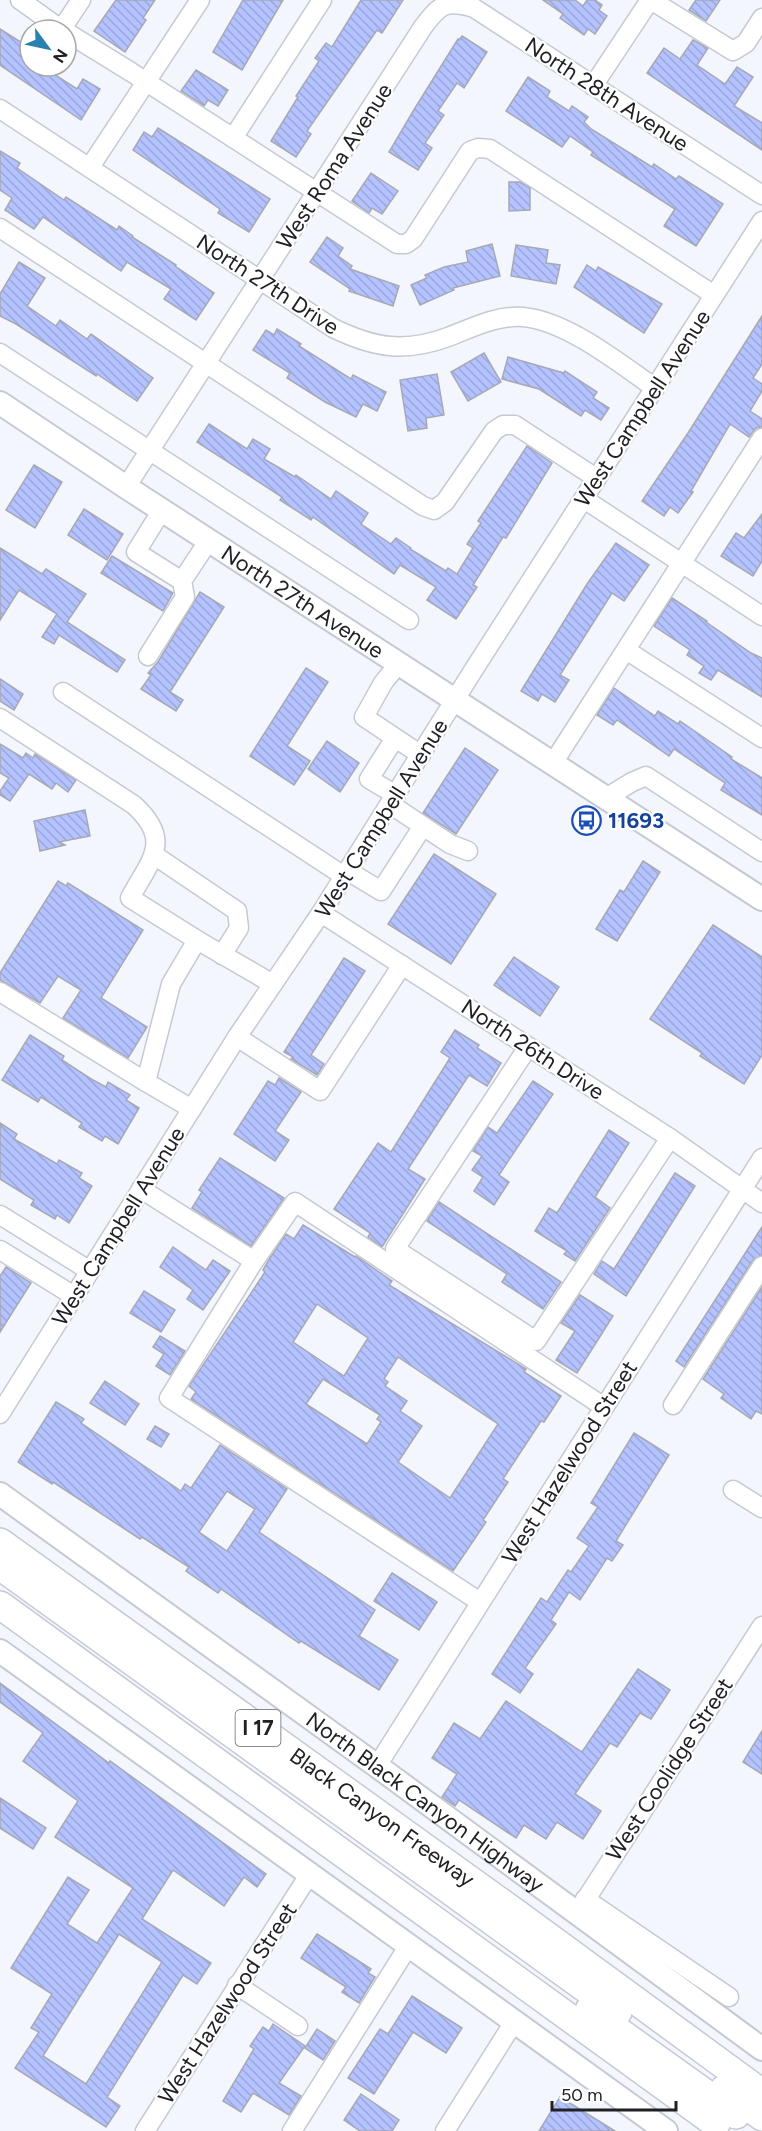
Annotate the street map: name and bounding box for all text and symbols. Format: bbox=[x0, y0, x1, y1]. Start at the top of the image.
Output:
north arrow bbox=[18, 18, 78, 78]
street label: North 28th Avenue bbox=[520, 31, 694, 157]
text: N bbox=[49, 46, 71, 66]
street label: West Roma Avenue bbox=[271, 78, 398, 254]
street label: North 27th Drive bbox=[191, 228, 344, 340]
street label: West Campbell Avenue bbox=[569, 305, 716, 512]
street label: North 27th Avenue bbox=[216, 539, 389, 664]
street label: West Campbell Avenue bbox=[309, 714, 454, 923]
bus stop icon: 11693 bbox=[571, 804, 603, 836]
place label: 11693 bbox=[608, 807, 664, 834]
street label: North 26th Drive bbox=[456, 993, 609, 1106]
street label: West Campbell Avenue bbox=[46, 1122, 191, 1331]
street label: West Hazelwood Street bbox=[496, 1356, 643, 1569]
street label: West Coolidge Street bbox=[600, 1673, 739, 1866]
street label: North Black Canyon Highway bbox=[301, 1706, 550, 1898]
road number: I 17 bbox=[236, 1710, 280, 1746]
street label: Black Canyon Freeway bbox=[284, 1742, 480, 1893]
street label: West Hazelwood Street bbox=[152, 1898, 302, 2109]
scale bar bbox=[552, 2074, 676, 2112]
text: 50 m bbox=[561, 2084, 603, 2106]

